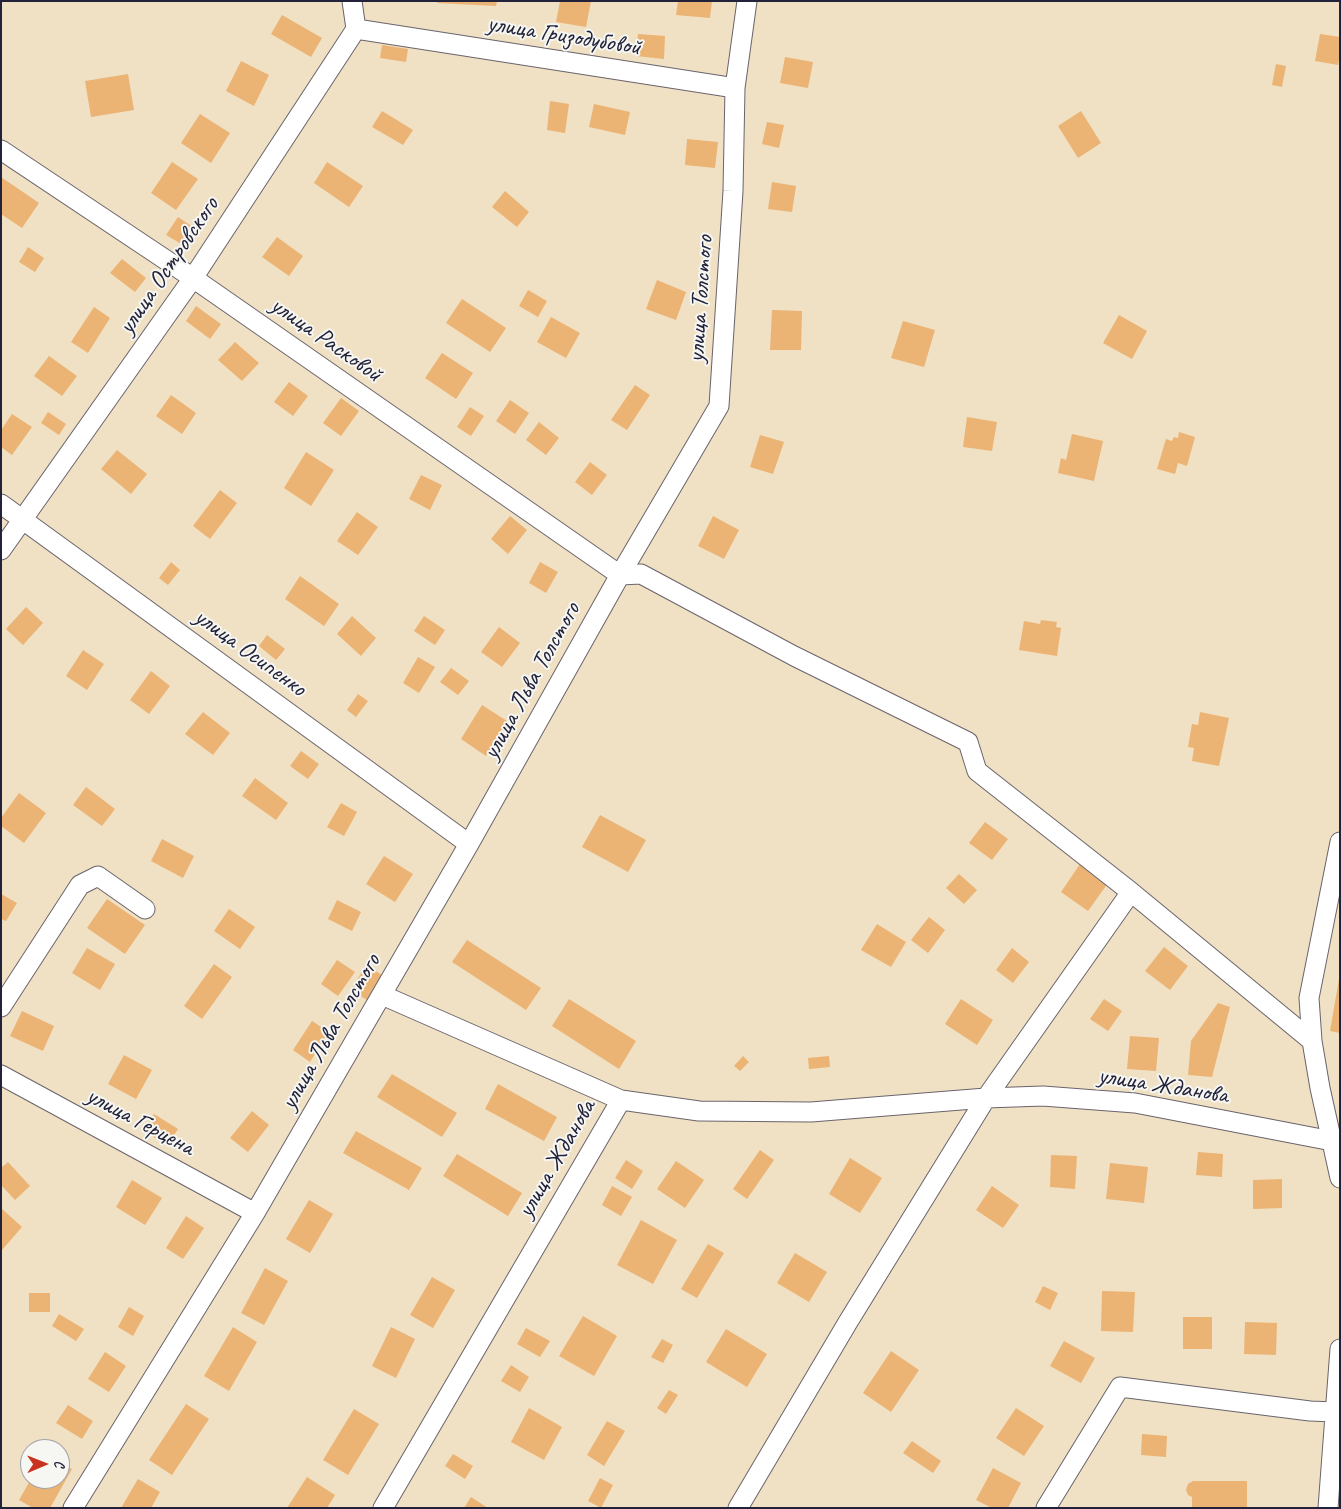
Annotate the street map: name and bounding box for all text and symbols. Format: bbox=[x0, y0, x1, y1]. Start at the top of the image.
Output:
street label: улица Гризодубовой bbox=[485, 9, 643, 63]
street label: улица Островского bbox=[112, 192, 226, 340]
street label: улица Толстого bbox=[682, 234, 720, 364]
street label: улица Расковой bbox=[264, 291, 388, 389]
street label: улица Льва Толстого bbox=[477, 597, 587, 765]
street label: улица Осипенко bbox=[188, 602, 312, 704]
street label: улица Льва Толстого bbox=[274, 949, 388, 1115]
street label: улица Жданова bbox=[1096, 1061, 1230, 1111]
street label: улица Герцена bbox=[81, 1081, 199, 1163]
street label: улица Жданова bbox=[511, 1095, 603, 1223]
north arrow bbox=[20, 1439, 70, 1489]
text: С bbox=[51, 1460, 68, 1467]

